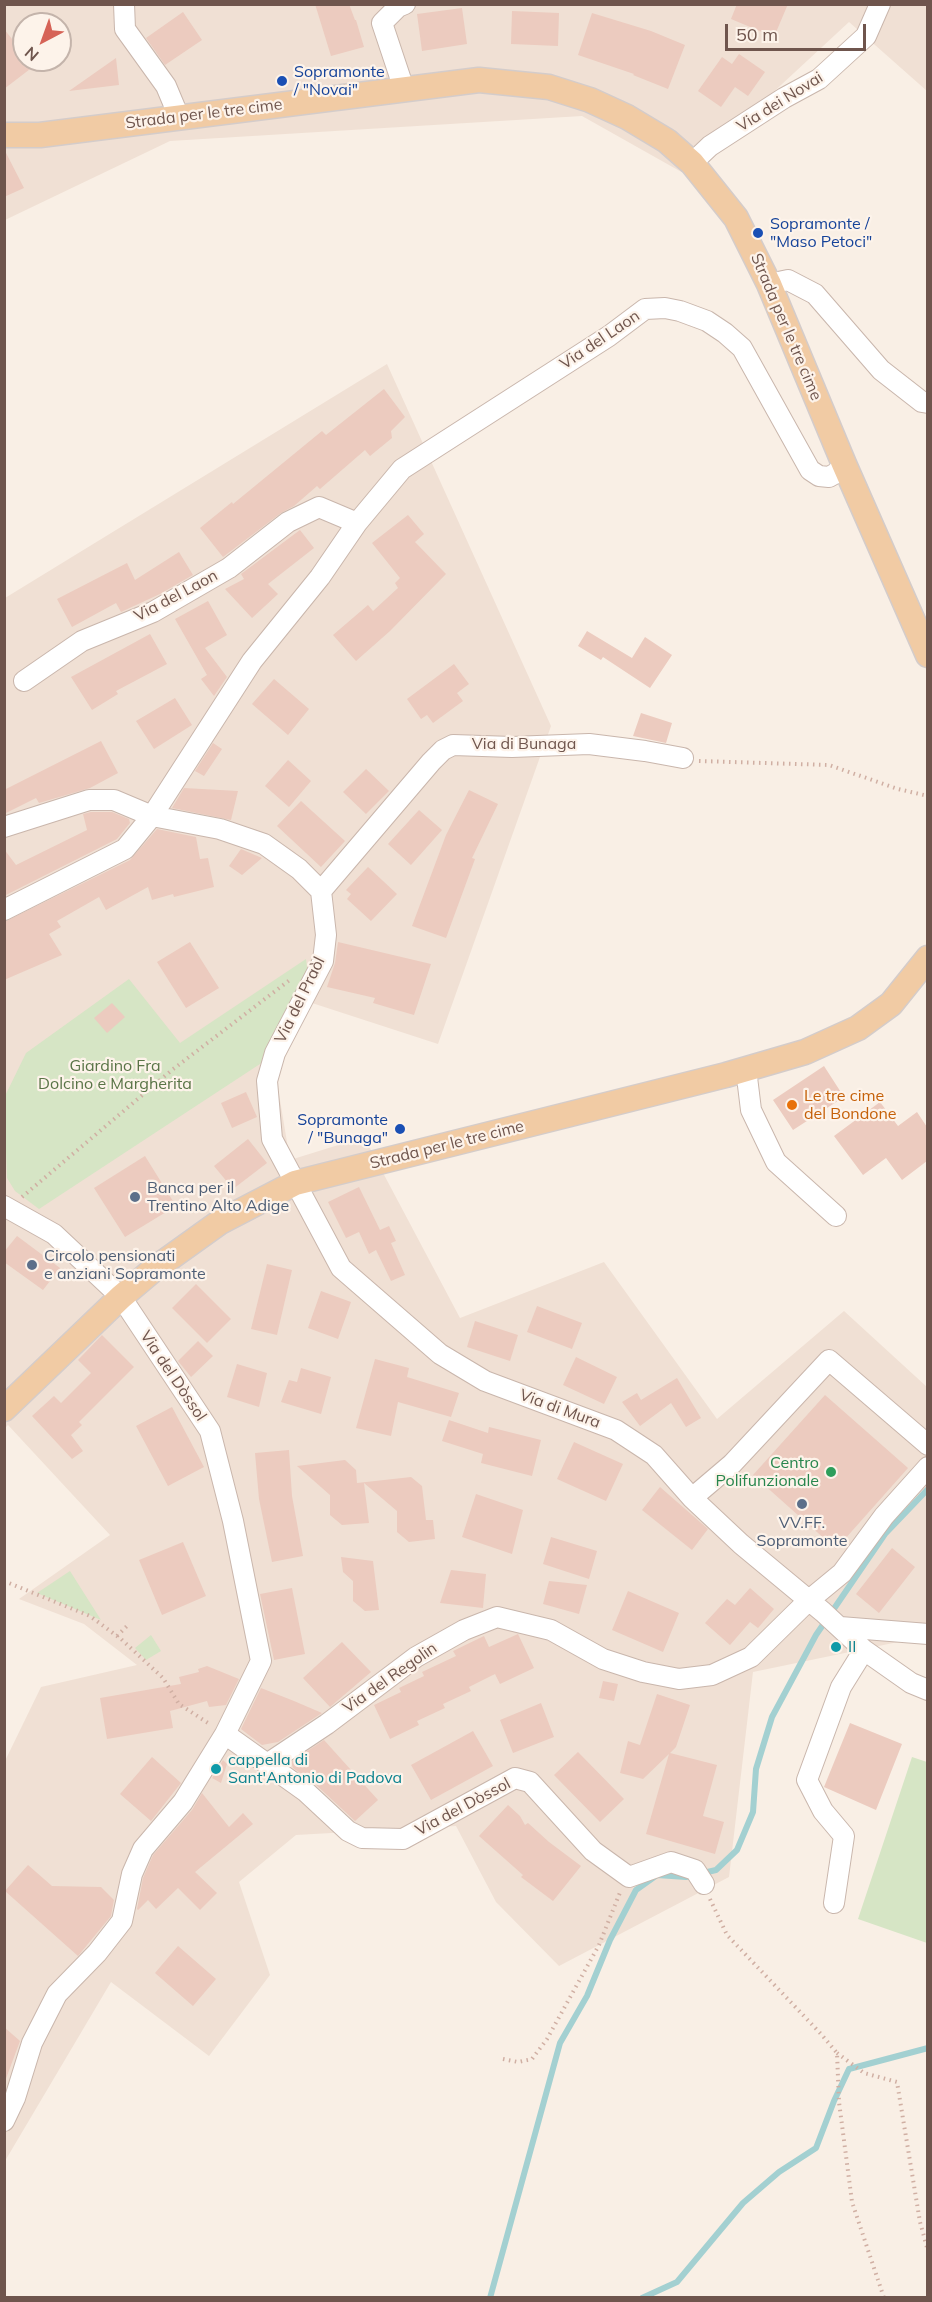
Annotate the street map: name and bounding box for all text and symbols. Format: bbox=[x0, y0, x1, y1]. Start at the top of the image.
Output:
north arrow bbox=[12, 12, 72, 72]
scale bar bbox=[728, 12, 869, 50]
text: 50 m bbox=[736, 23, 778, 46]
text: N bbox=[20, 43, 43, 66]
place label: Sopramonte / "Novai" bbox=[294, 62, 385, 100]
street label: Via dei Novai bbox=[733, 68, 827, 136]
marker: Sopramonte / "Novai" bbox=[275, 74, 289, 88]
street label: Strada per le tre cime bbox=[124, 95, 284, 133]
place label: Sopramonte / "Maso Petoci" bbox=[770, 214, 872, 252]
marker: Sopramonte / "Maso Petoci" bbox=[751, 226, 765, 240]
street label: Strada per le tre cime bbox=[746, 251, 826, 403]
street label: Via del Laon bbox=[557, 306, 643, 374]
street label: Via del Laon bbox=[131, 566, 221, 626]
street label: Via di Bunaga bbox=[472, 734, 576, 754]
street label: Via del Praòl bbox=[271, 954, 329, 1046]
park label: Giardino Fra Dolcino e Margherita bbox=[38, 1056, 192, 1094]
place label: Le tre cime del Bondone bbox=[804, 1086, 896, 1124]
marker: Le tre cime del Bondone bbox=[785, 1098, 799, 1112]
place label: Sopramonte / "Bunaga" bbox=[297, 1110, 388, 1148]
street label: Strada per le tre cime bbox=[368, 1117, 526, 1173]
marker: Sopramonte / "Bunaga" bbox=[393, 1122, 407, 1136]
place label: Banca per il Trentino Alto Adige bbox=[147, 1178, 289, 1216]
marker: Banca per il Trentino Alto Adige bbox=[128, 1190, 142, 1204]
place label: Circolo pensionati e anziani Sopramonte bbox=[44, 1246, 206, 1284]
marker: Circolo pensionati e anziani Sopramonte bbox=[25, 1258, 39, 1272]
street label: Via del Dòssol bbox=[136, 1327, 210, 1425]
street label: Via di Mura bbox=[517, 1386, 603, 1432]
place label: Centro Polifunzionale bbox=[715, 1453, 819, 1491]
marker: Centro Polifunzionale bbox=[824, 1465, 838, 1479]
marker: VV.FF. Sopramonte bbox=[795, 1497, 809, 1511]
place label: VV.FF. Sopramonte bbox=[757, 1513, 847, 1551]
place label: II bbox=[848, 1637, 856, 1657]
street label: Via del Regolin bbox=[339, 1638, 441, 1718]
marker: II bbox=[829, 1640, 843, 1654]
place label: cappella di Sant'Antonio di Padova bbox=[228, 1750, 402, 1788]
marker: cappella di Sant'Antonio di Padova bbox=[209, 1762, 223, 1776]
street label: Via del Dòssol bbox=[412, 1774, 514, 1840]

